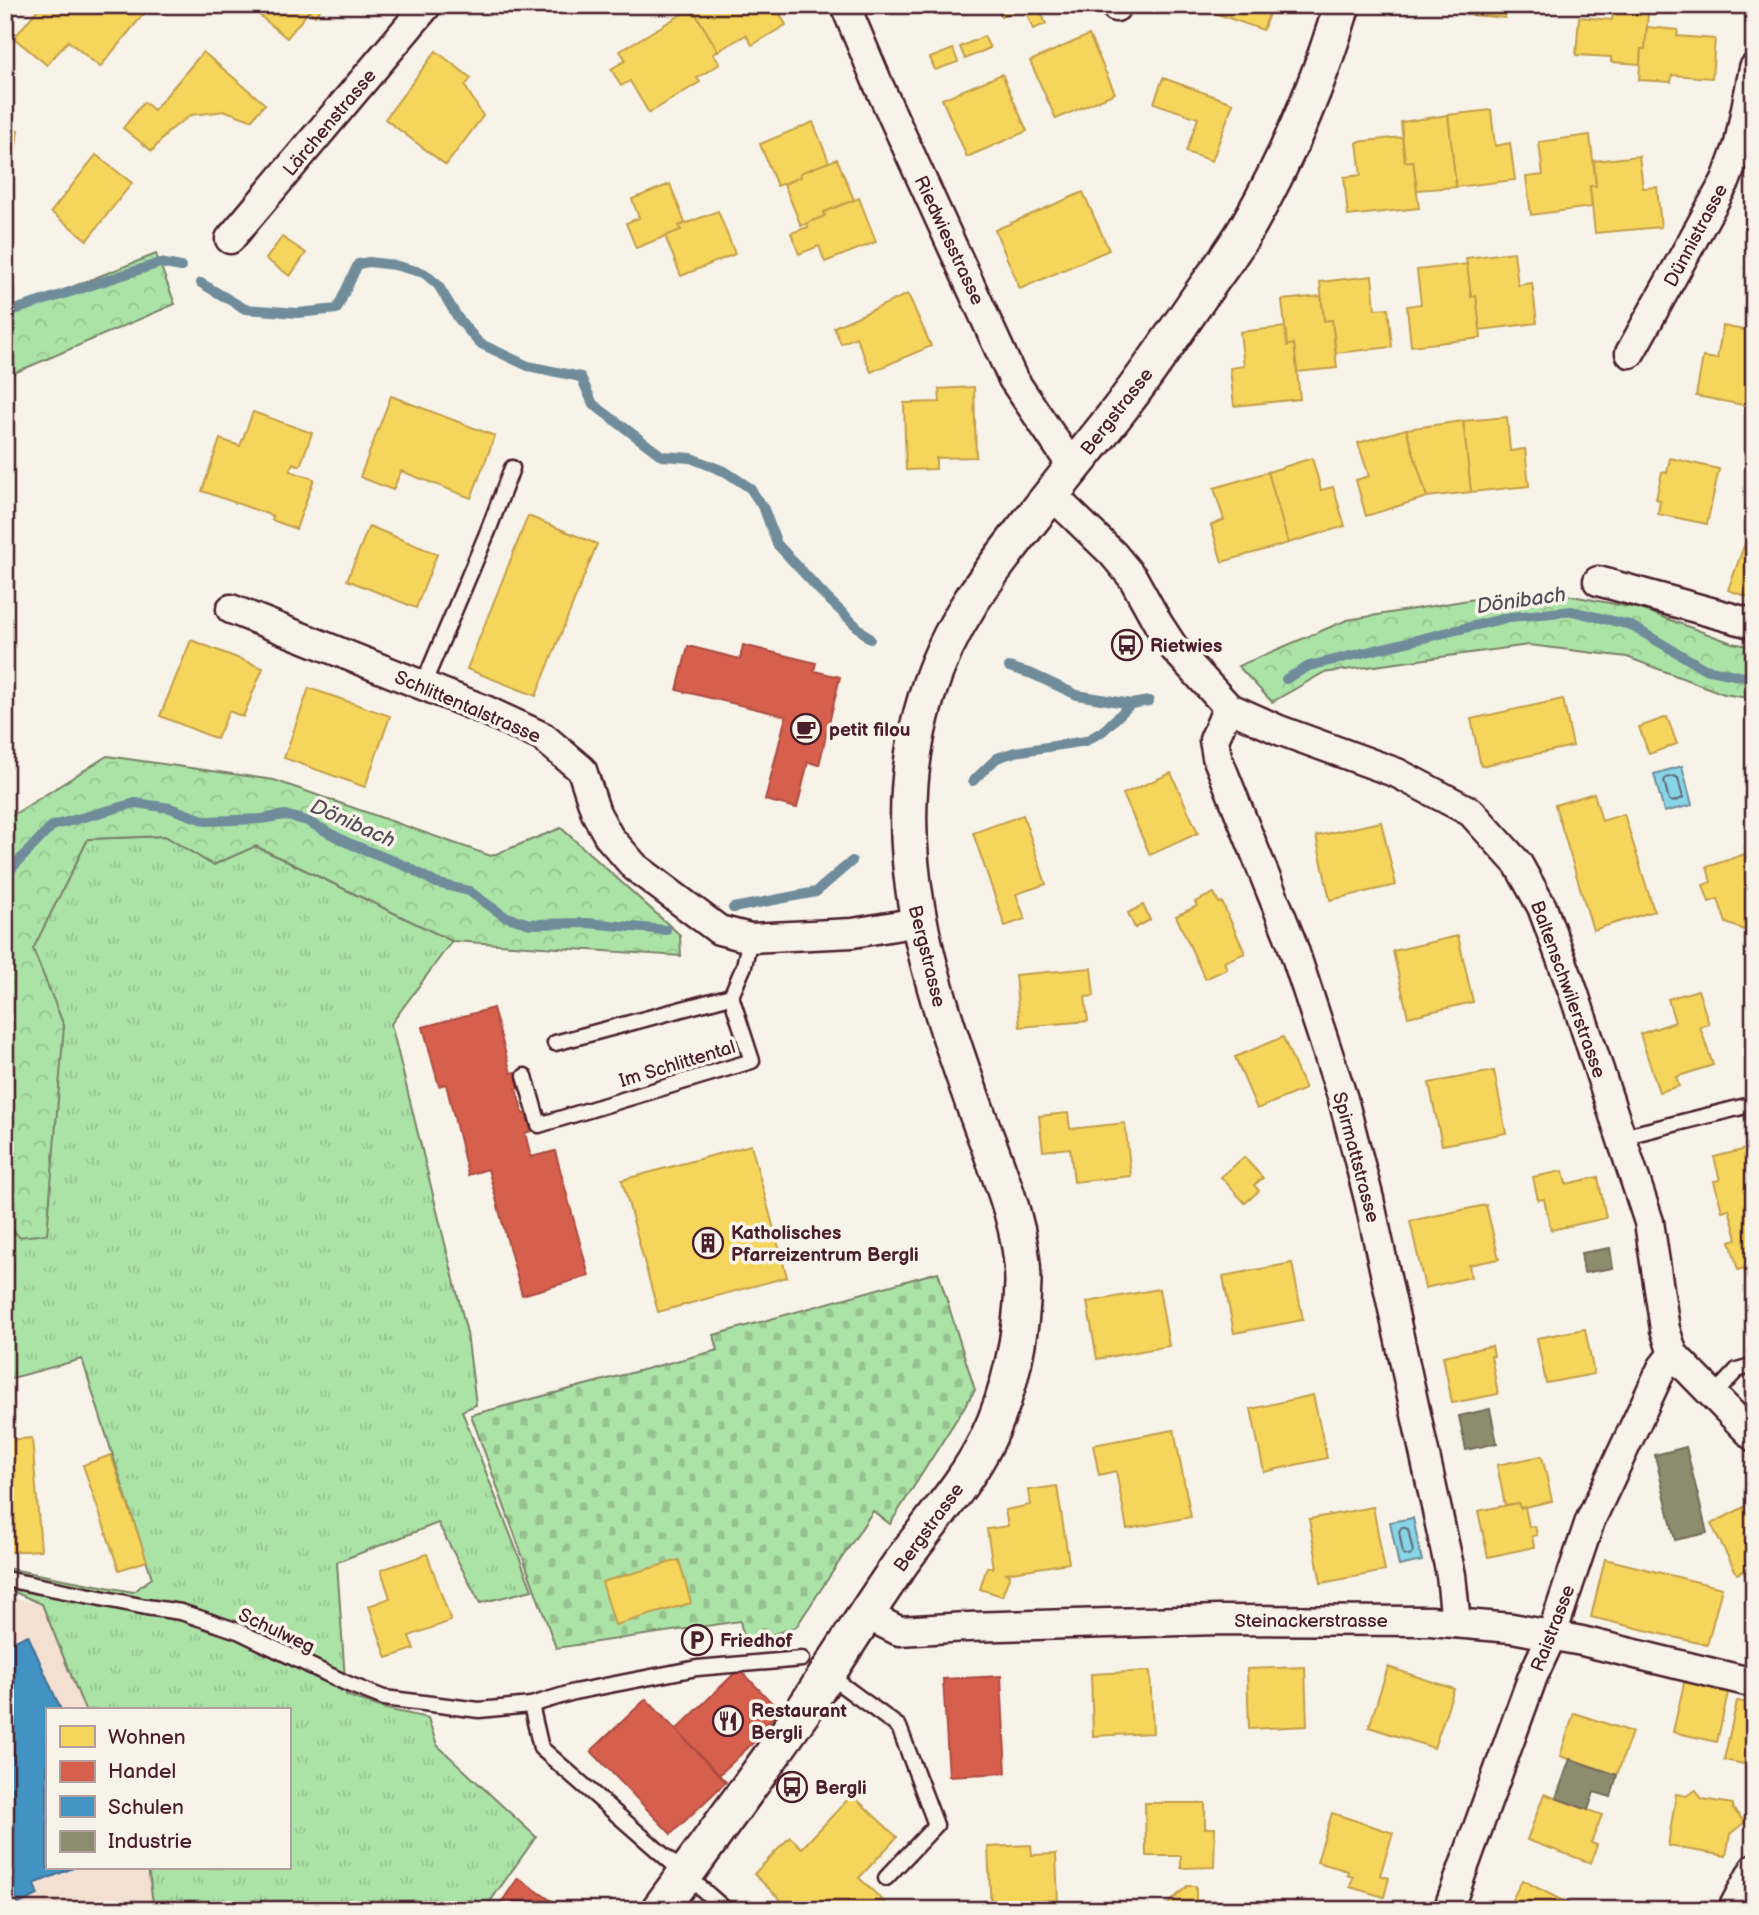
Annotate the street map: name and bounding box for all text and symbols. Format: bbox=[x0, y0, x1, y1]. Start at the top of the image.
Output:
street label: Lärchenstrasse bbox=[279, 65, 382, 181]
street label: Riedwiesstrasse bbox=[909, 172, 989, 309]
street label: Dünnistrasse bbox=[1660, 180, 1733, 291]
street label: Bergstrasse bbox=[1076, 364, 1158, 460]
water label: Dönibach bbox=[1475, 582, 1568, 619]
bus stop icon: Rietwies bbox=[1110, 628, 1144, 662]
place label: Rietwies bbox=[1150, 635, 1222, 658]
street label: Schlittentalstrasse bbox=[391, 666, 544, 749]
cafe icon: petit filou bbox=[789, 712, 823, 746]
place label: petit filou bbox=[829, 719, 910, 742]
water label: Dönibach bbox=[307, 794, 399, 853]
street label: Baltenschwilerstrasse bbox=[1525, 898, 1610, 1081]
street label: Bergstrasse bbox=[903, 903, 950, 1010]
street label: Im Schlittental bbox=[616, 1036, 738, 1093]
street label: Spirmattstrasse bbox=[1327, 1090, 1384, 1225]
place label: Katholisches Pfarreizentrum Bergli bbox=[731, 1222, 919, 1267]
building icon: Katholisches Pfarreizentrum Bergli bbox=[691, 1226, 725, 1260]
street label: Bergstrasse bbox=[889, 1479, 969, 1577]
street label: Raistrasse bbox=[1526, 1582, 1580, 1675]
street label: Schulweg bbox=[234, 1604, 318, 1659]
street label: Steinackerstrasse bbox=[1234, 1610, 1388, 1633]
parking icon: Friedhof bbox=[680, 1623, 714, 1657]
place label: Friedhof bbox=[720, 1630, 794, 1653]
place label: Restaurant Bergli bbox=[751, 1700, 848, 1745]
restaurant icon: Restaurant Bergli bbox=[711, 1704, 745, 1738]
legend bbox=[46, 1708, 290, 1870]
text: Wohnen bbox=[108, 1725, 186, 1750]
text: Handel bbox=[108, 1759, 176, 1784]
bus stop icon: Bergli bbox=[775, 1770, 809, 1804]
place label: Bergli bbox=[815, 1777, 867, 1800]
text: Schulen bbox=[108, 1795, 184, 1820]
text: Industrie bbox=[108, 1829, 192, 1854]

